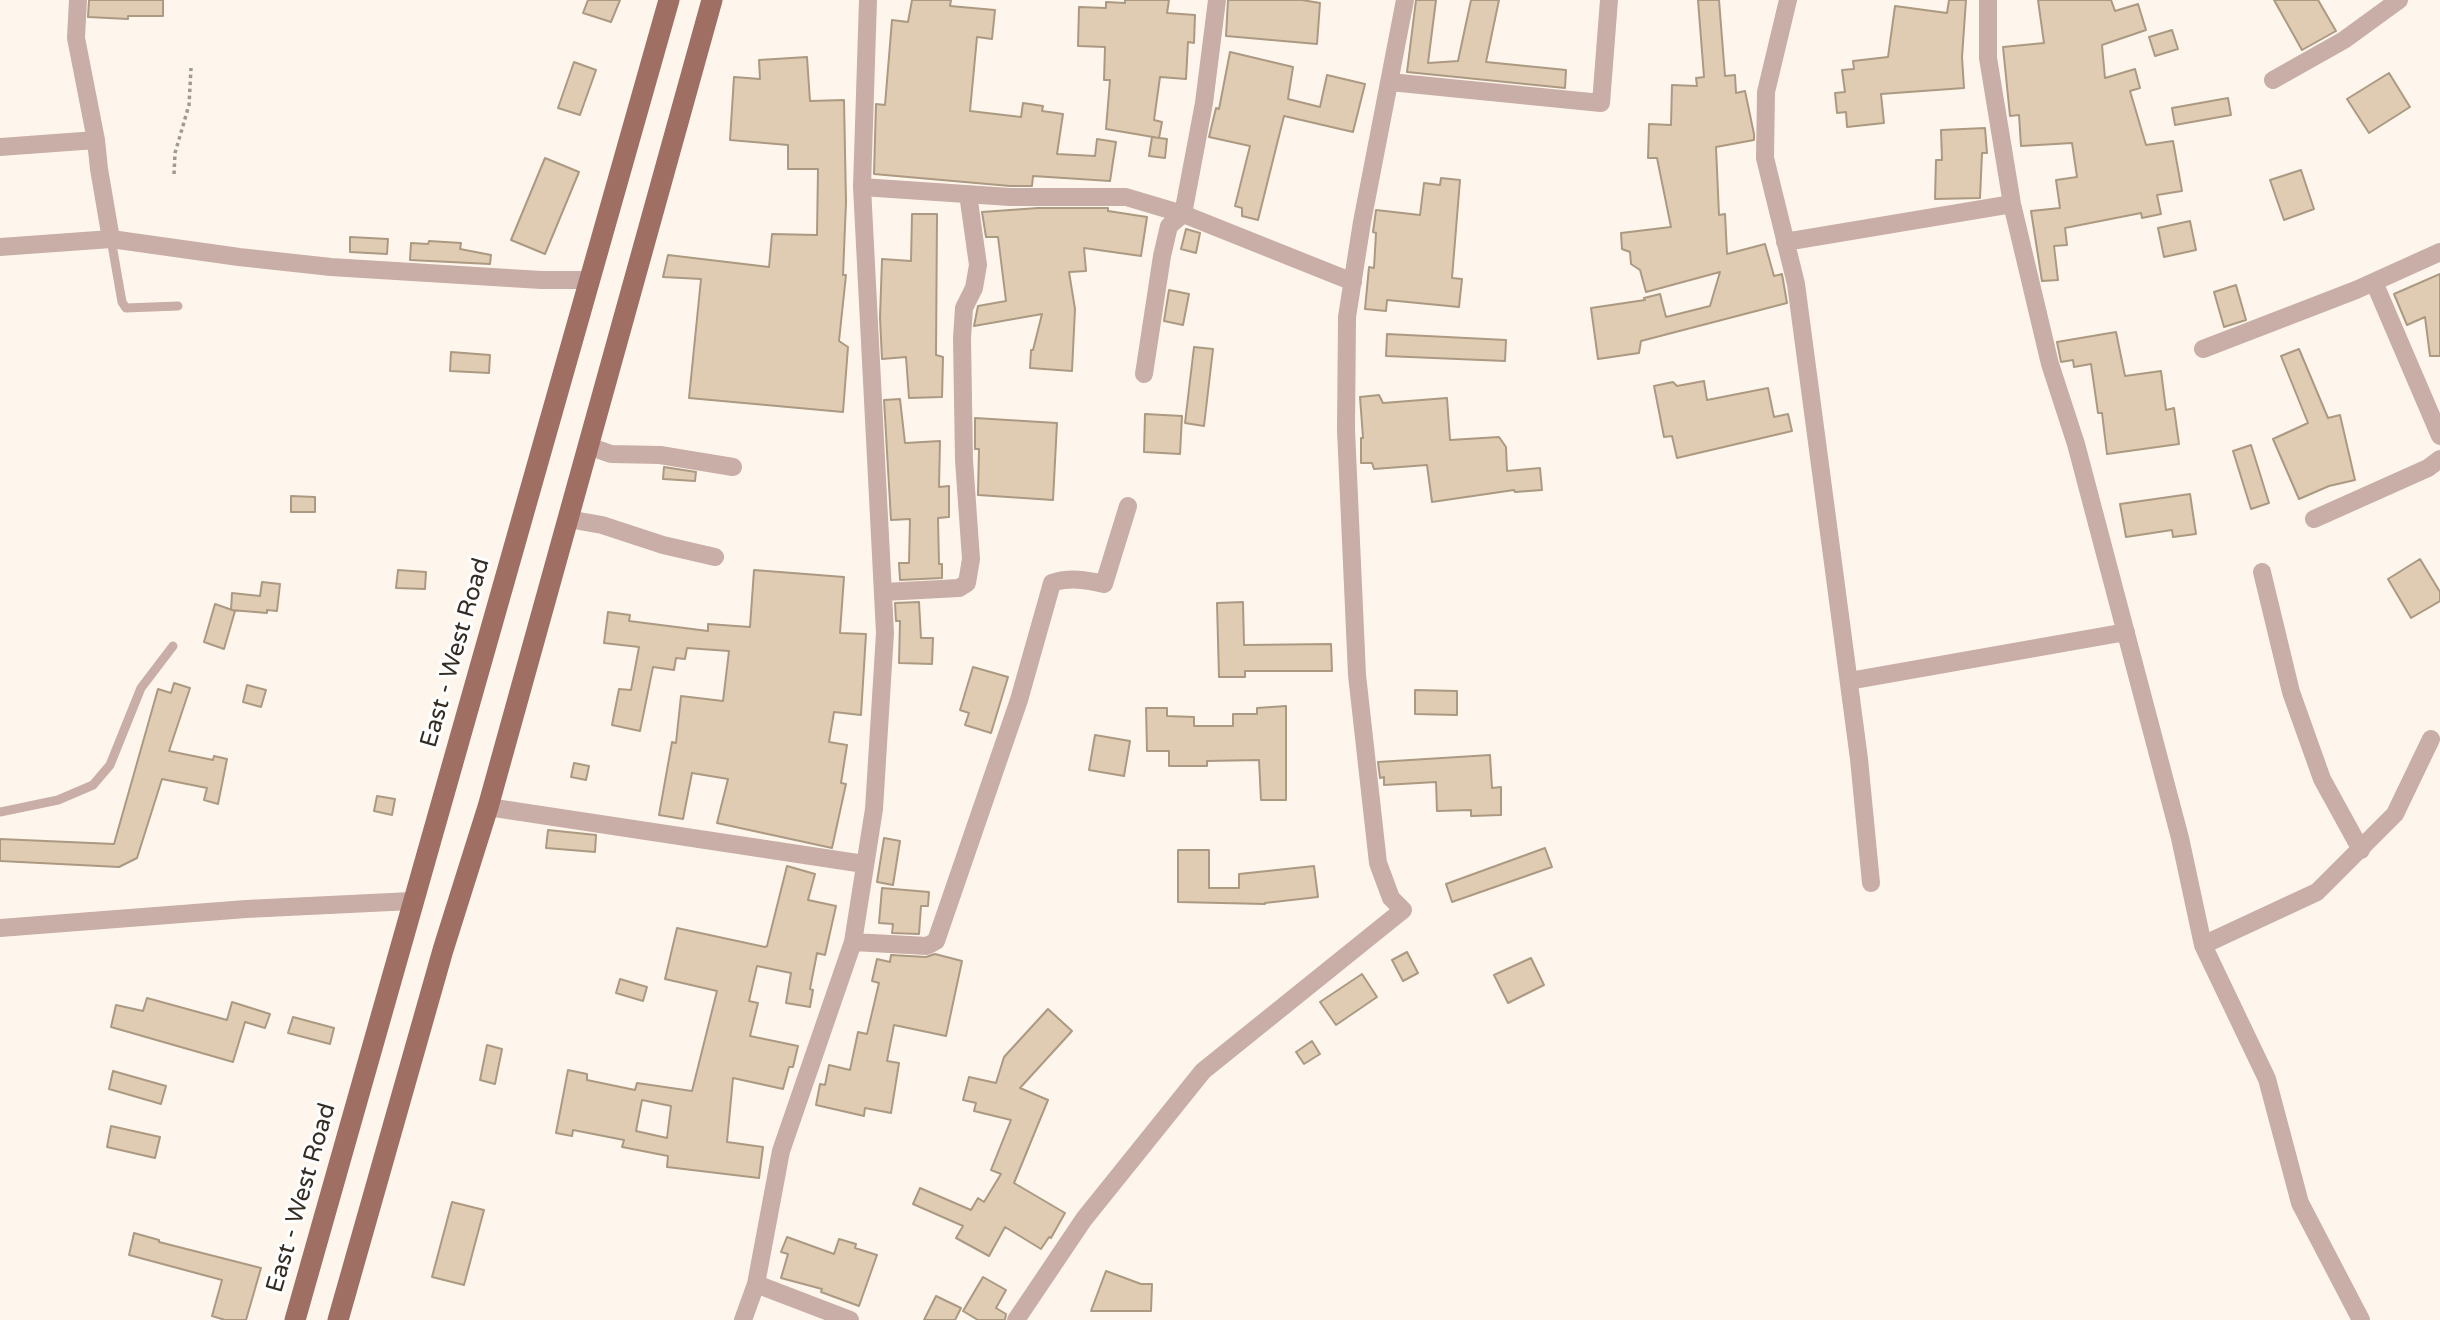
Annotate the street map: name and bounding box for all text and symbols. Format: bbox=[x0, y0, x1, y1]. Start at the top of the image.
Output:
street label: East - West Road bbox=[415, 555, 497, 751]
street label: East - West Road bbox=[261, 1100, 343, 1296]

